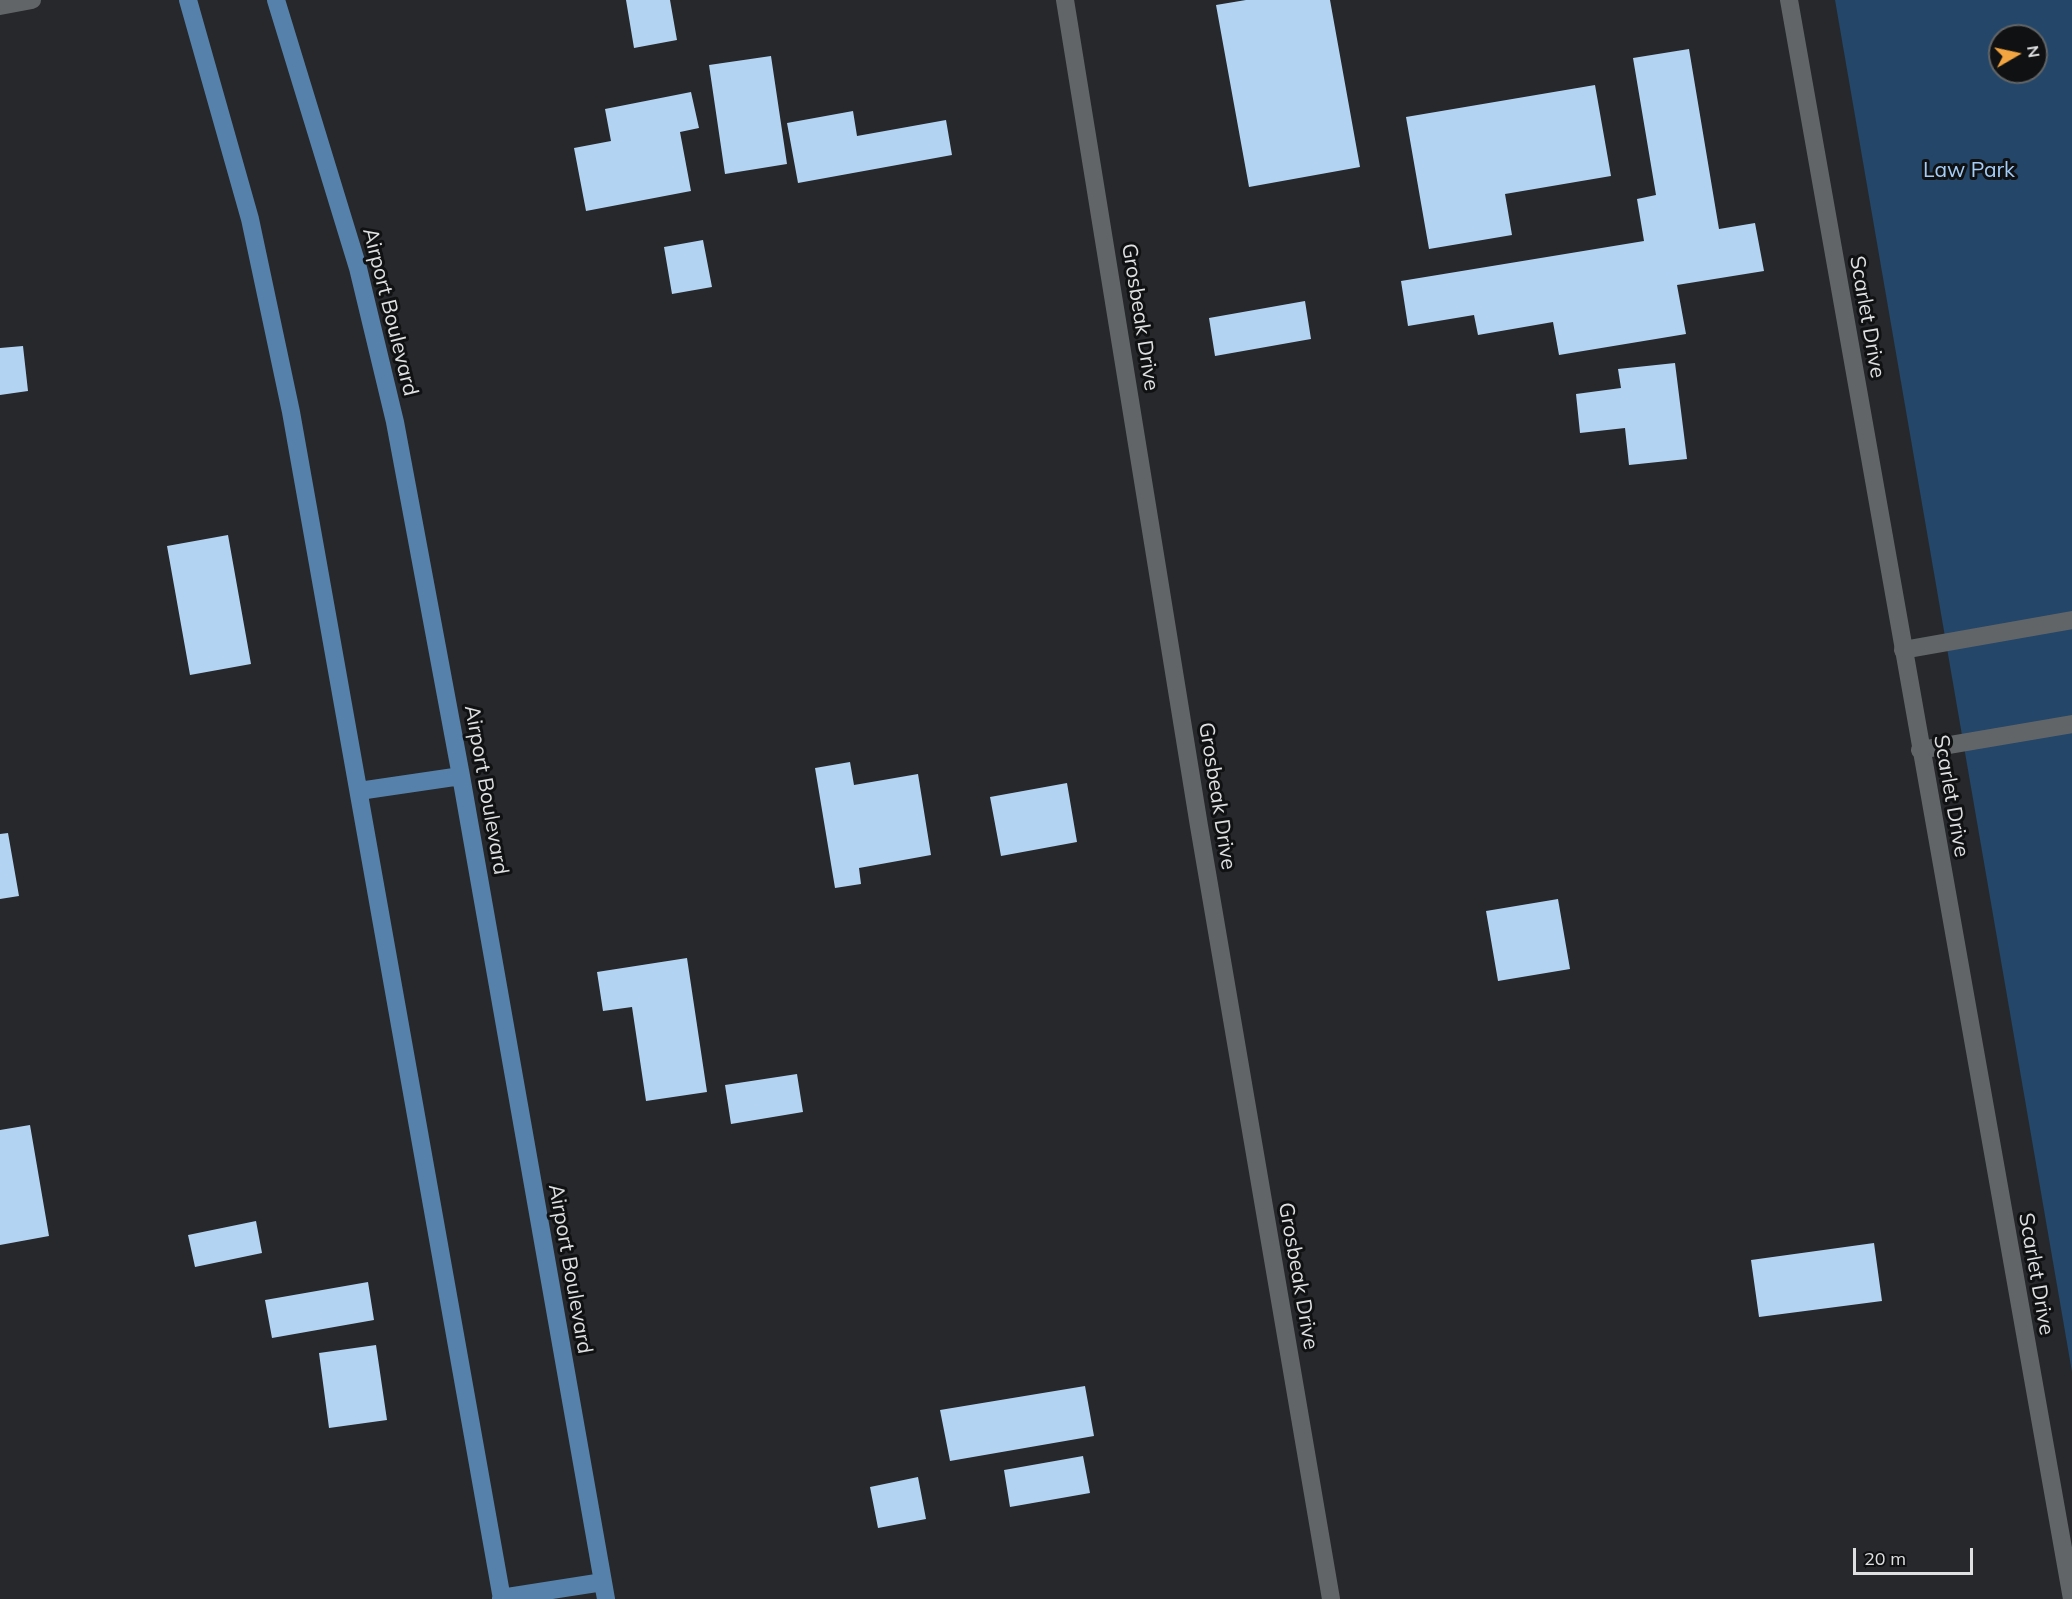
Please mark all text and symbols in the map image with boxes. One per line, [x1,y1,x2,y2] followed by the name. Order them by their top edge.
[1988,24,2048,84] north arrow
[2023,44,2045,59] text: N
[1923,158,2015,184] park label: Law Park
[357,226,423,398] street label: Airport Boulevard
[1116,241,1164,393] street label: Grosbeak Drive
[1844,254,1890,380] street label: Scarlet Drive
[459,703,513,877] street label: Airport Boulevard
[1193,720,1241,872] street label: Grosbeak Drive
[1928,733,1974,859] street label: Scarlet Drive
[543,1182,597,1356] street label: Airport Boulevard
[1273,1200,1323,1352] street label: Grosbeak Drive
[2013,1211,2059,1337] street label: Scarlet Drive
[1856,1536,1976,1574] scale bar
[1864,1547,1906,1570] text: 20 m

